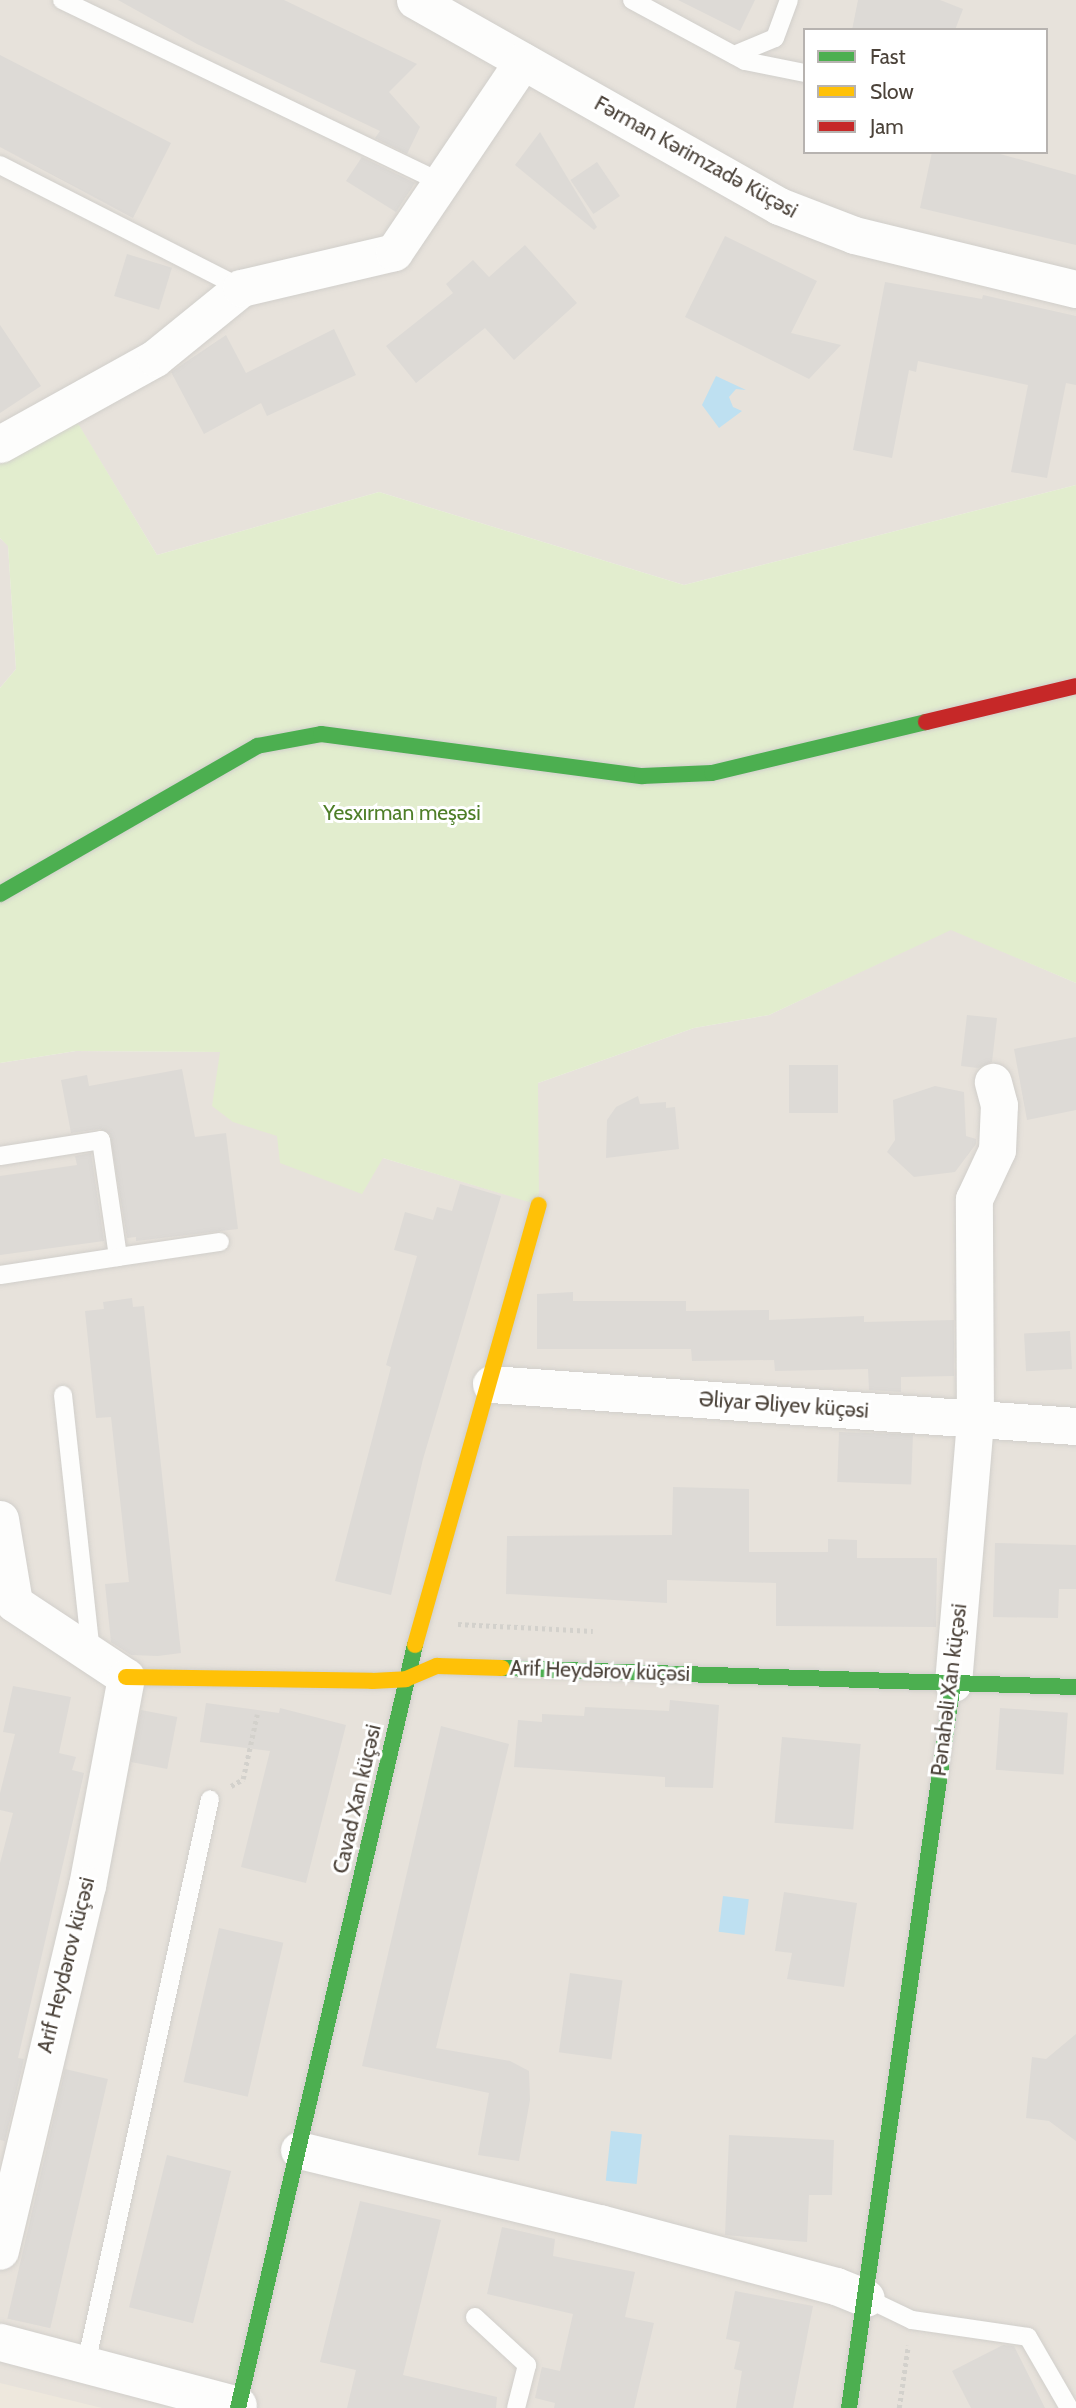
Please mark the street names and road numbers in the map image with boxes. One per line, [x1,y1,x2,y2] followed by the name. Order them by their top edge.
[590,91,802,223] street label: Fərman Kərimzadə Küçəsi
[698,1386,870,1424] street label: Əliyar Əliyev küçəsi
[926,1602,972,1778] street label: Pənahəli Xan küçəsi
[509,1655,691,1687] street label: Arif Heydərov küçəsi
[328,1722,386,1876] street label: Cavad Xan küçəsi
[32,1874,100,2056] street label: Arif Heydərov küçəsi

